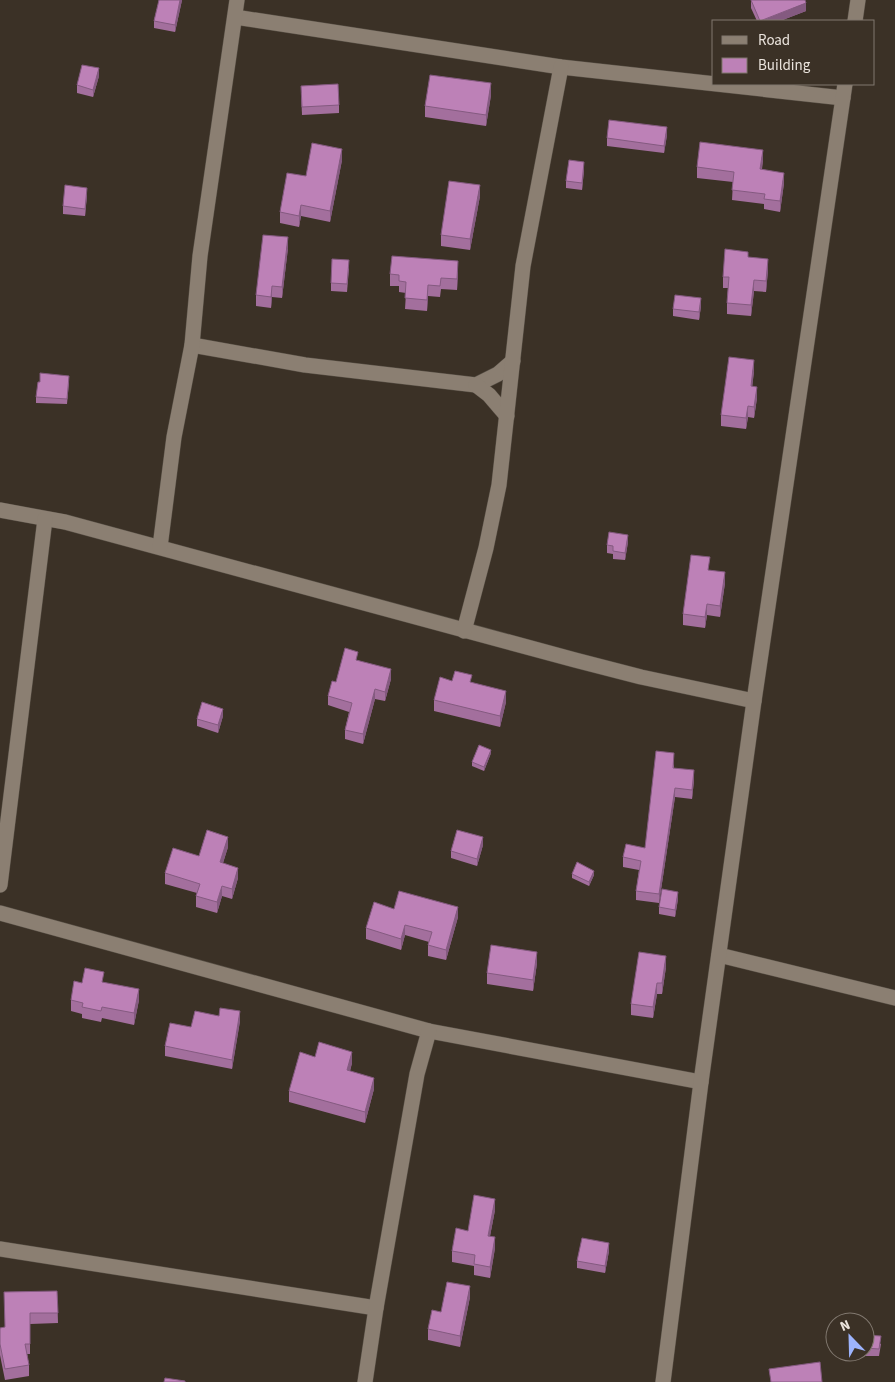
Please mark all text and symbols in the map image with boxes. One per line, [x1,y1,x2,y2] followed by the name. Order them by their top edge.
[712,20,875,85] legend
[758,30,790,51] text: Road
[758,55,811,76] text: Building
[825,1312,875,1362] north arrow
[837,1315,854,1337] text: N

